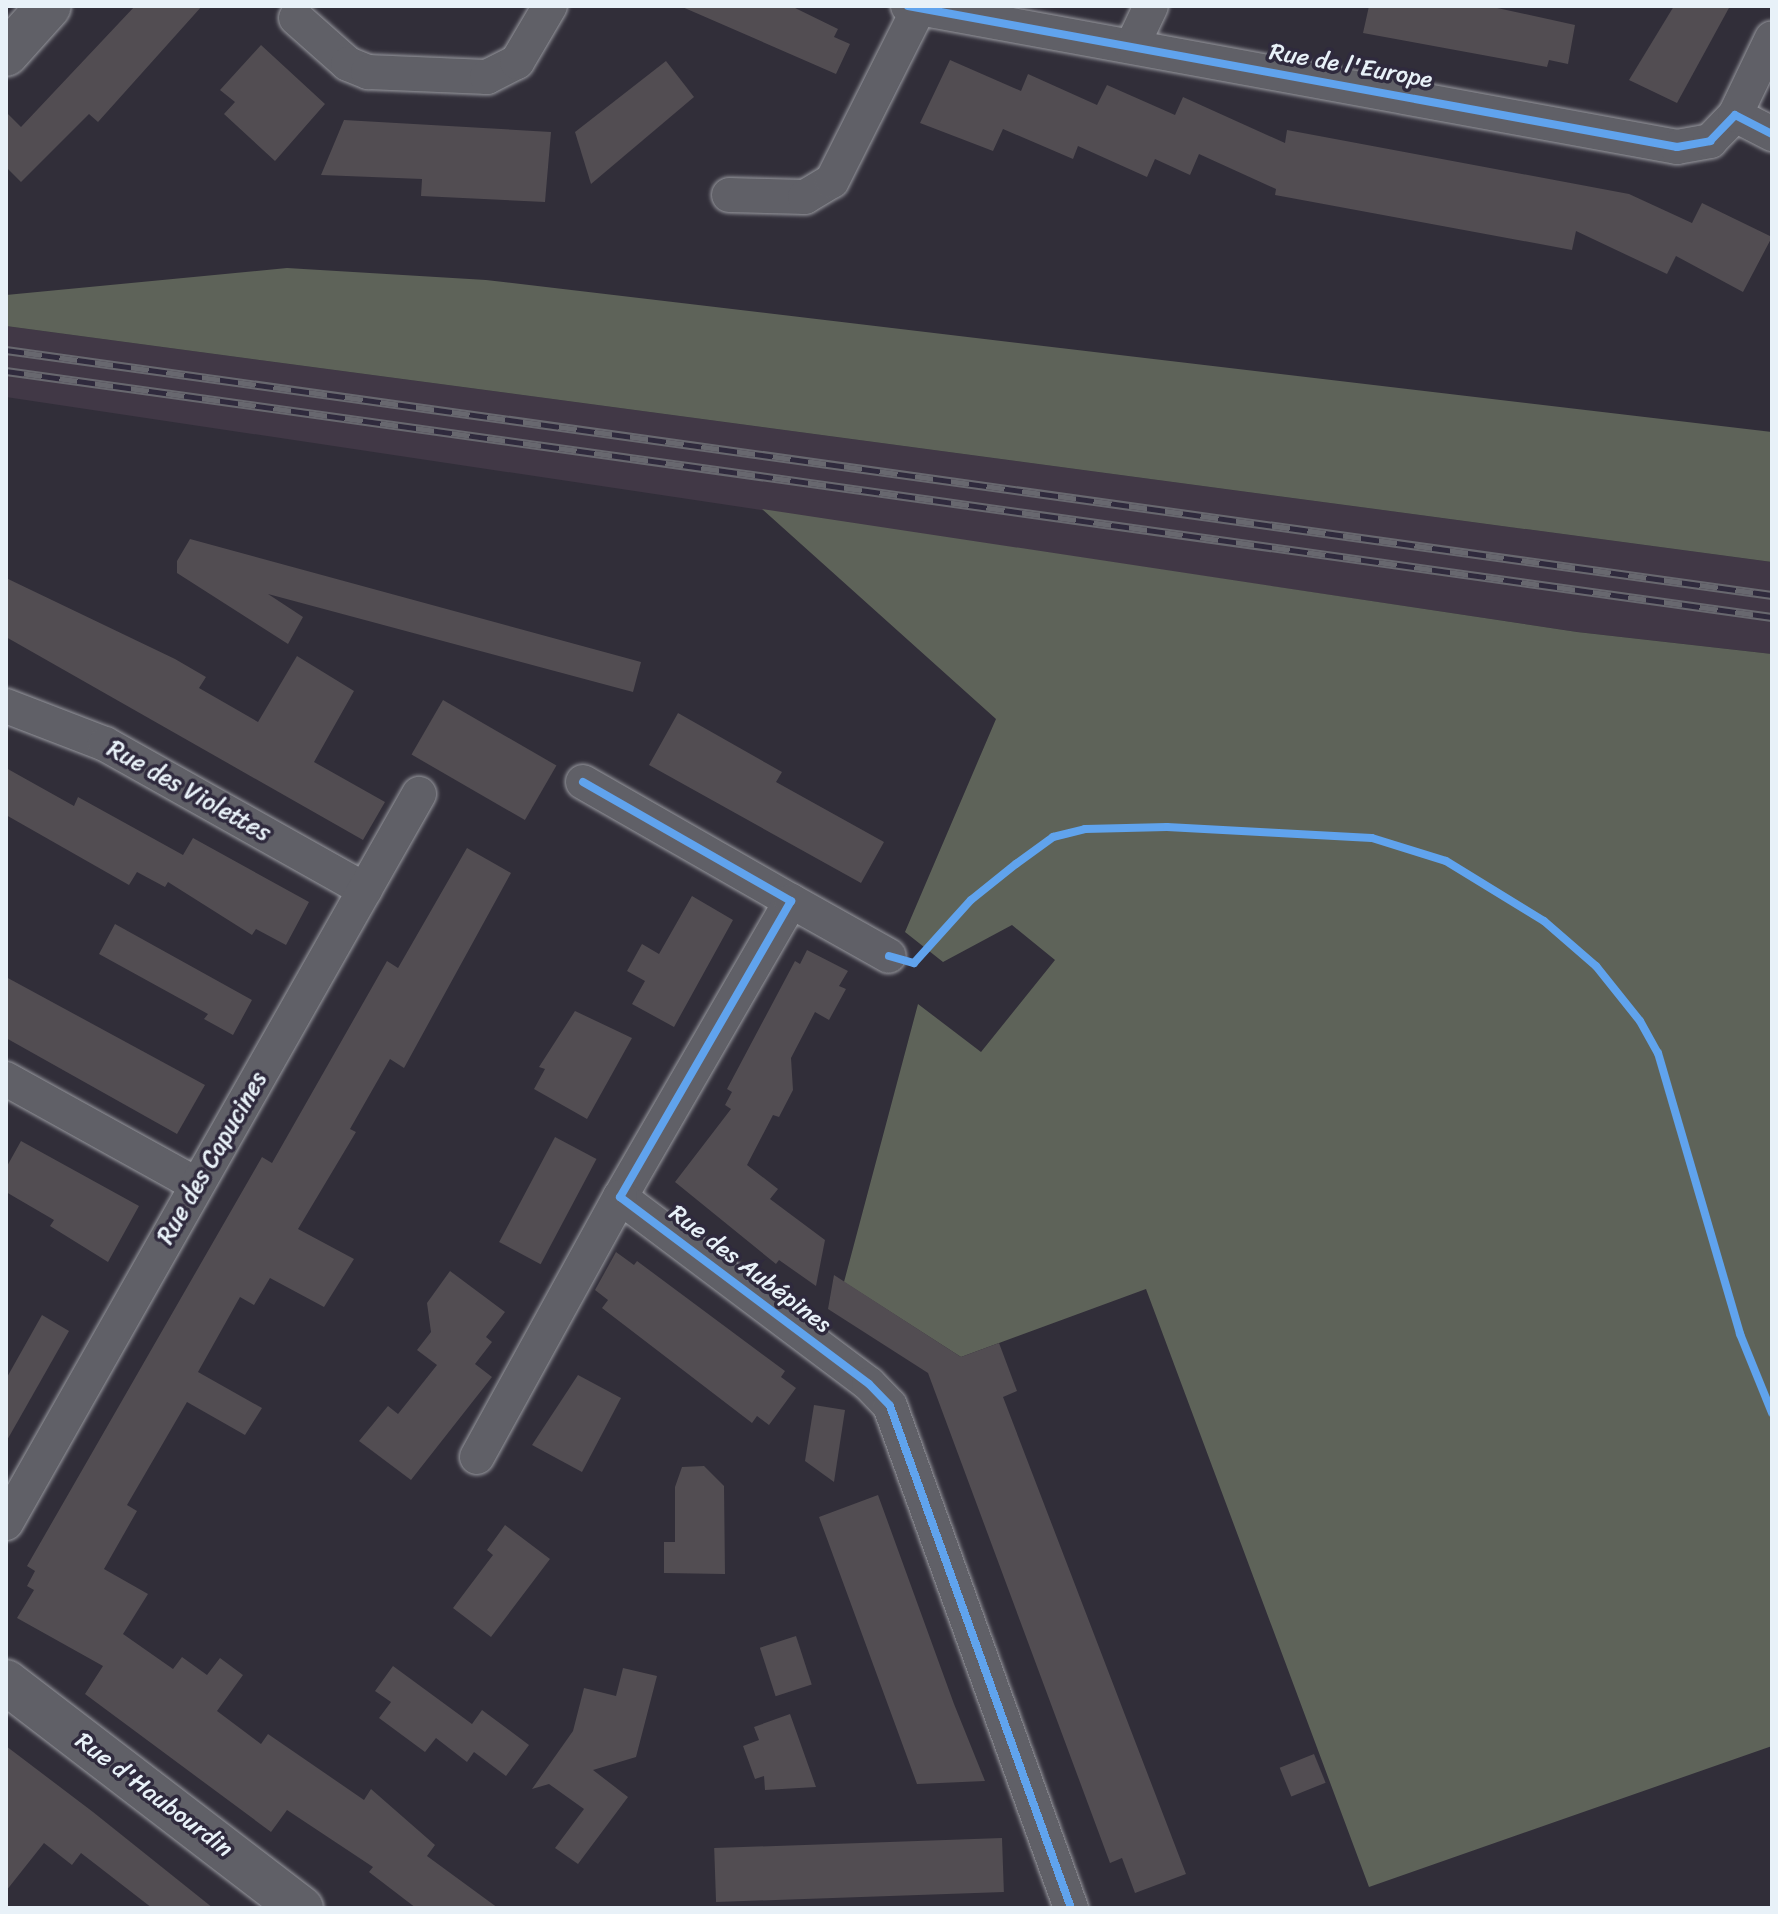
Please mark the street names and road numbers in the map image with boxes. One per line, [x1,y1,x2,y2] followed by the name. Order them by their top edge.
[1267,37,1435,95] street label: Rue de l'Europe
[102,734,276,848] street label: Rue des Violettes
[151,1066,273,1250] street label: Rue des Capucines
[663,1198,837,1340] street label: Rue des Aubépines
[70,1727,238,1863] street label: Rue d'Haubourdin

